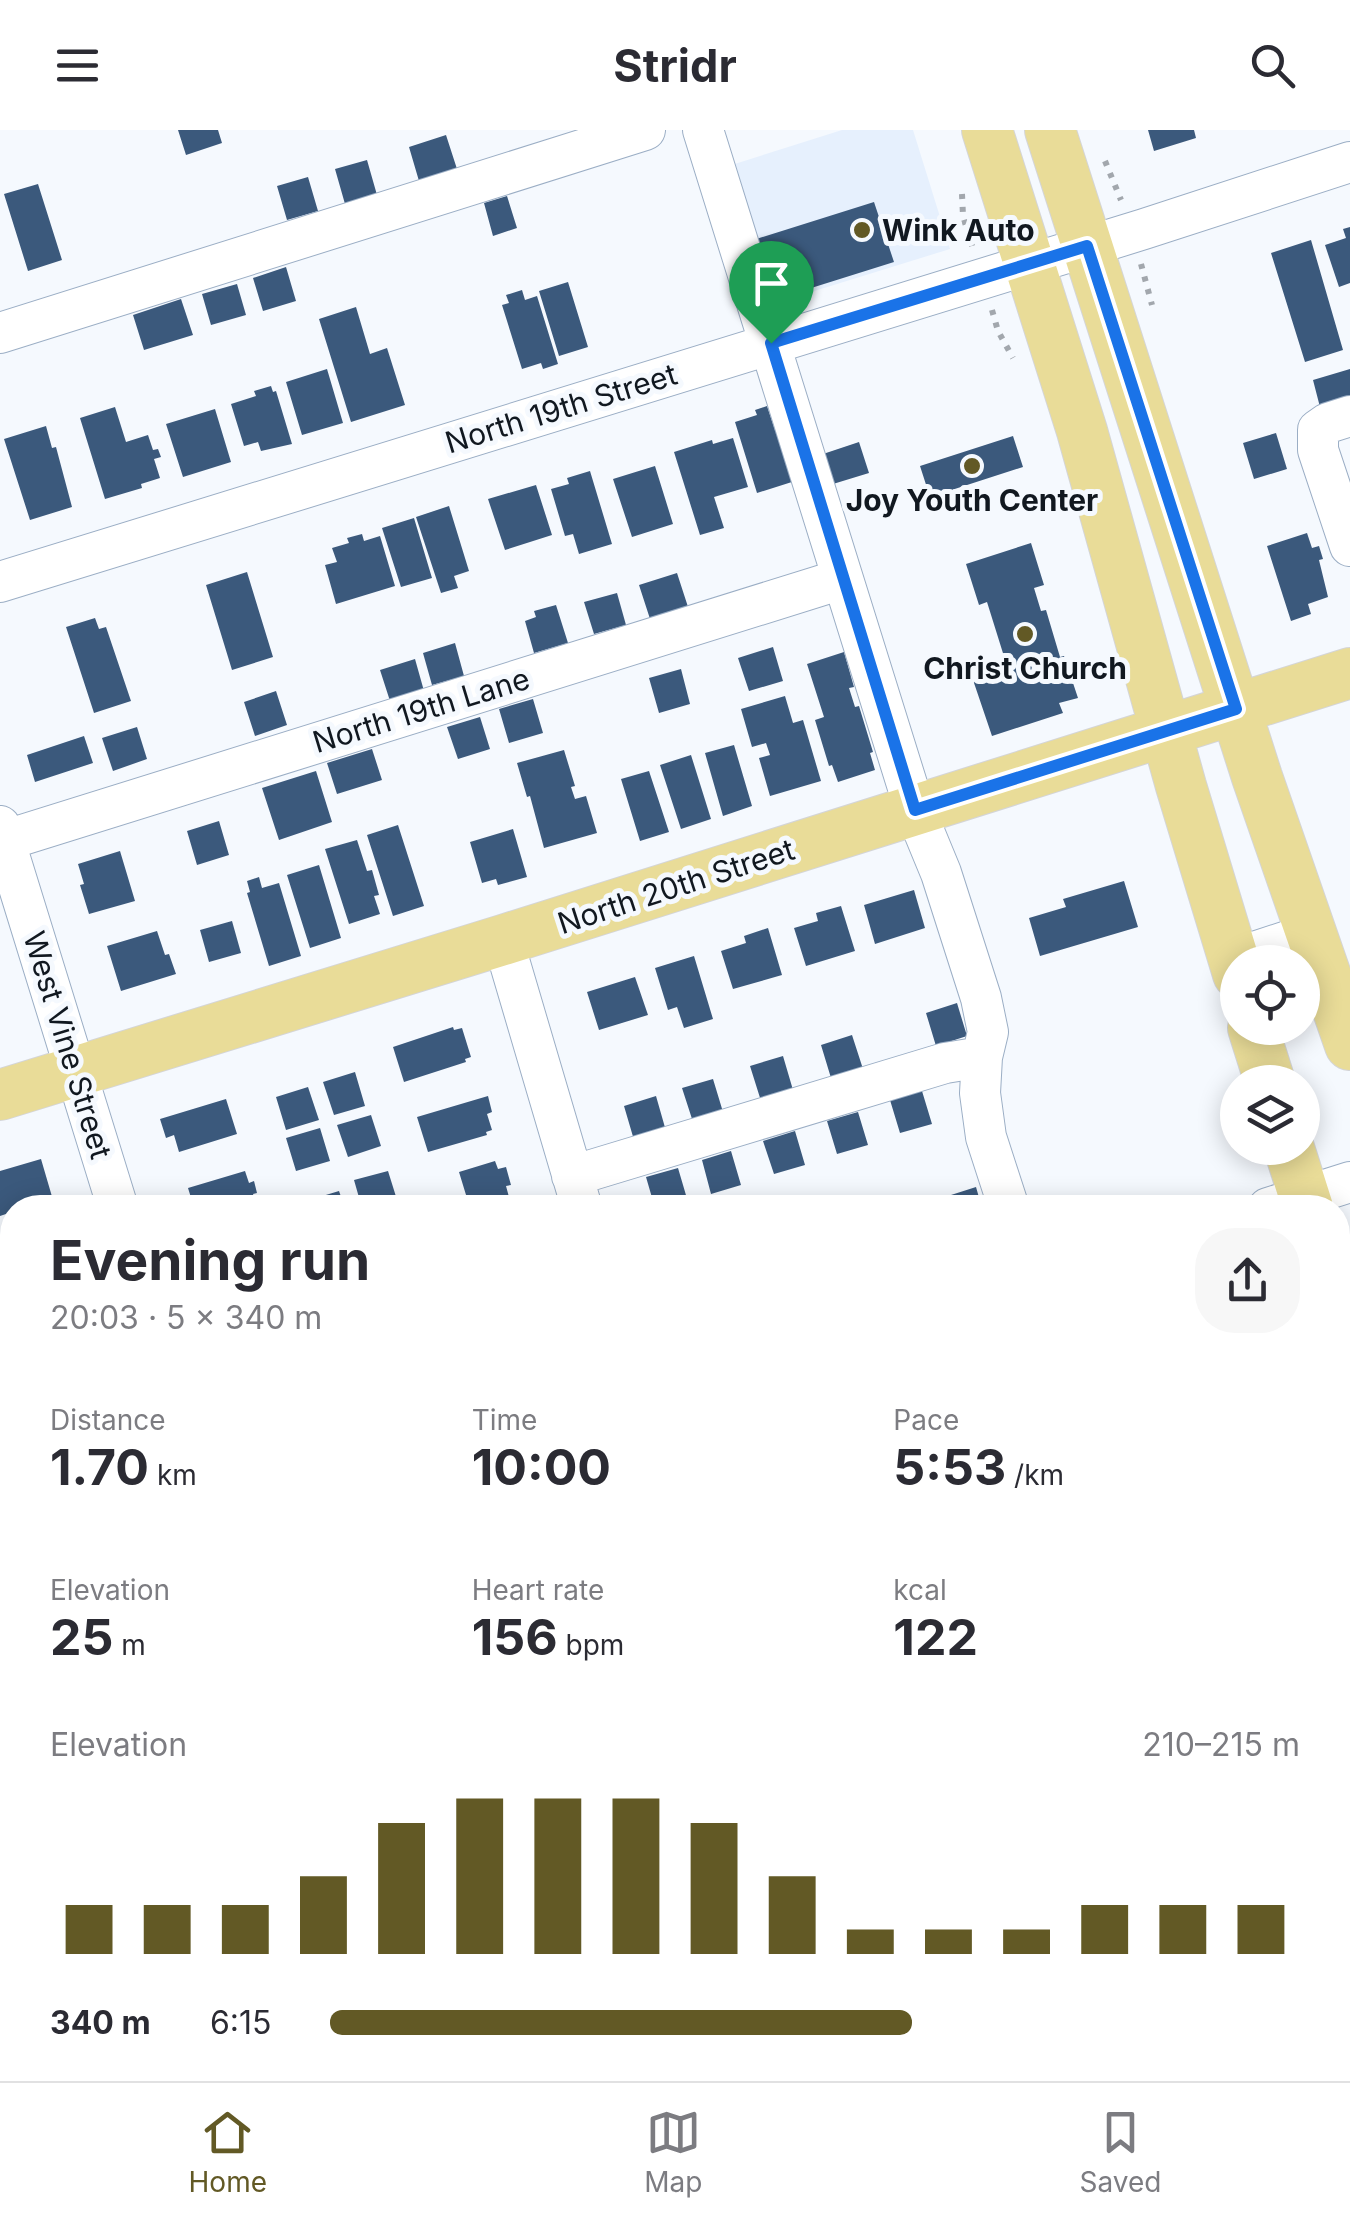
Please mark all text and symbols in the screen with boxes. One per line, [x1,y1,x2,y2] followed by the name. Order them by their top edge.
[50,38,105,93] icon: menu
[613,38,737,93] text: Stridr
[1245,38,1300,93] icon: search
[882,212,1035,248] place label: Wink Auto
[851,219,873,241] marker: Wink Auto
[729,241,814,344] pin
[744,256,799,311] icon: arrive
[441,356,681,460] street label: North 19th Street
[961,455,983,477] marker: Joy Youth Center
[846,482,1098,518] place label: Joy Youth Center
[1014,623,1036,645] marker: Christ Church
[923,650,1127,686] place label: Christ Church
[308,660,534,760] street label: North 19th Lane
[553,831,799,941] street label: North 20th Street
[16,927,120,1163] street label: West Vine Street
[1220,945,1320,1165] map controls
[1220,945,1320,1045] button: locate
[1220,1065,1320,1165] button: layers
[50,1227,370,1293] text: Evening run
[1195,1228,1300,1333] button: share
[50,1298,322,1337] text: 20:03 · 5 × 340 m
[50,1403,166,1437] text: Distance
[472,1403,537,1437] text: Time
[893,1403,959,1437] text: Pace
[50,1437,149,1497] text: 1.70
[472,1437,611,1497] text: 10:00
[893,1437,1006,1497] text: 5:53
[149,1458,197,1492] text: km
[1006,1458,1064,1492] text: /km
[50,1573,170,1607] text: Elevation
[472,1573,604,1607] text: Heart rate
[893,1573,947,1607] text: kcal
[50,1607,113,1667] text: 25
[472,1607,558,1667] text: 156
[893,1607,978,1667] text: 122
[113,1628,146,1662] text: m
[558,1628,624,1662] text: bpm
[50,1725,187,1764] text: Elevation
[1142,1725,1300,1764] text: 210–215 m
[50,2003,151,2042] text: 340 m
[210,2003,272,2042] text: 6:15
[189,2105,267,2199] tab: Home
[644,2105,702,2199] tab: Map
[1079,2105,1161,2199] tab: Saved

